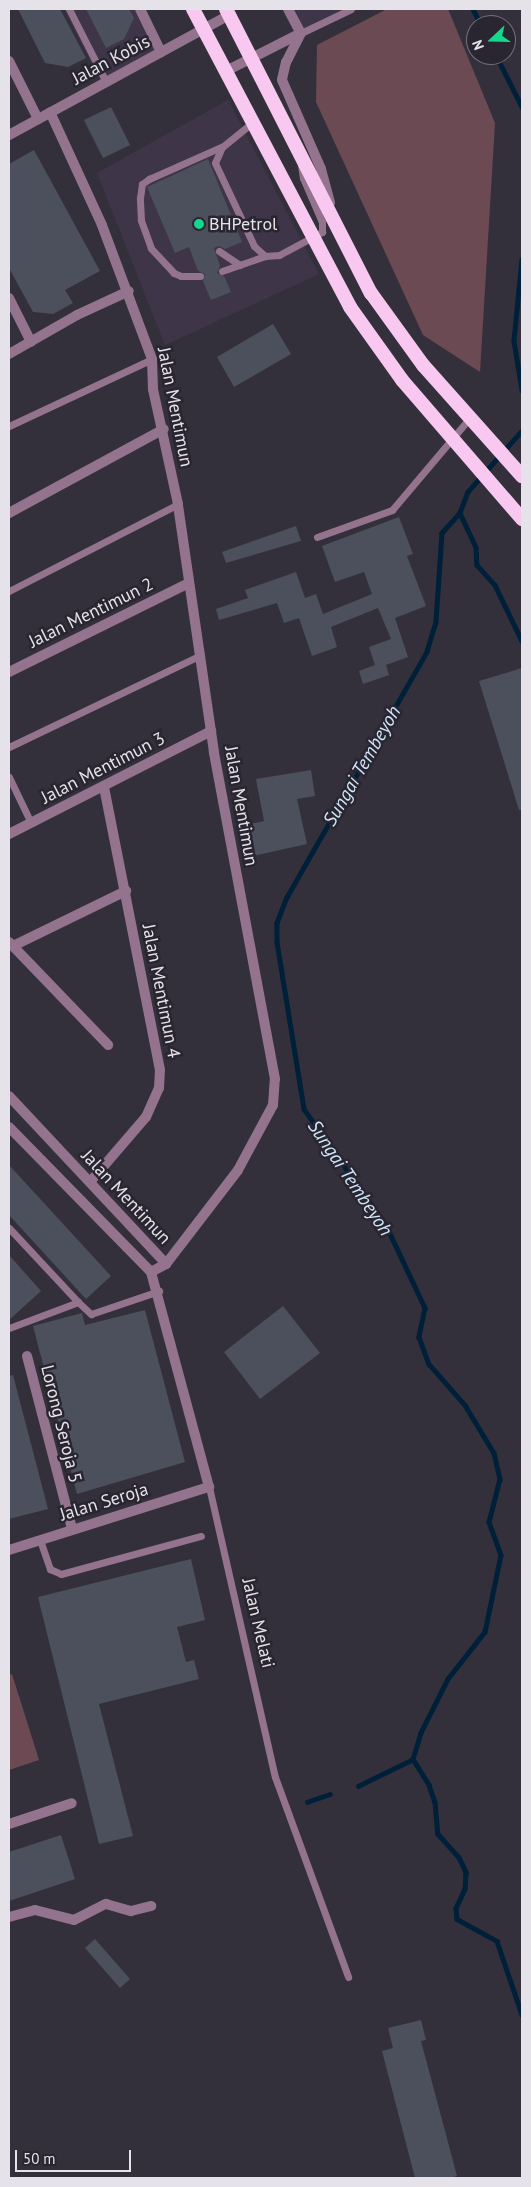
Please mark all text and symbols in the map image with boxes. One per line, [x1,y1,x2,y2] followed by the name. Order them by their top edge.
[466,15,516,65] north arrow
[68,31,154,89] street label: Jalan Kobis
[468,38,488,53] text: N
[209,213,277,235] place label: BHPetrol
[193,218,205,230] marker: BHPetrol
[153,345,197,469] street label: Jalan Mentimun
[25,573,157,653] street label: Jalan Mentimun 2
[318,702,406,830] water label: Sungai Tembeyoh
[38,728,168,808] street label: Jalan Mentimun 3
[220,744,262,868] street label: Jalan Mentimun
[137,922,185,1060] street label: Jalan Mentimun 4
[303,1115,397,1241] water label: Sungai Tembeyoh
[77,1145,175,1249] street label: Jalan Mentimun
[36,1363,86,1485] street label: Lorong Seroja 5
[57,1478,151,1526] street label: Jalan Seroja
[237,1576,279,1670] street label: Jalan Melati
[18,2140,134,2172] scale bar
[23,2149,56,2168] text: 50 m

